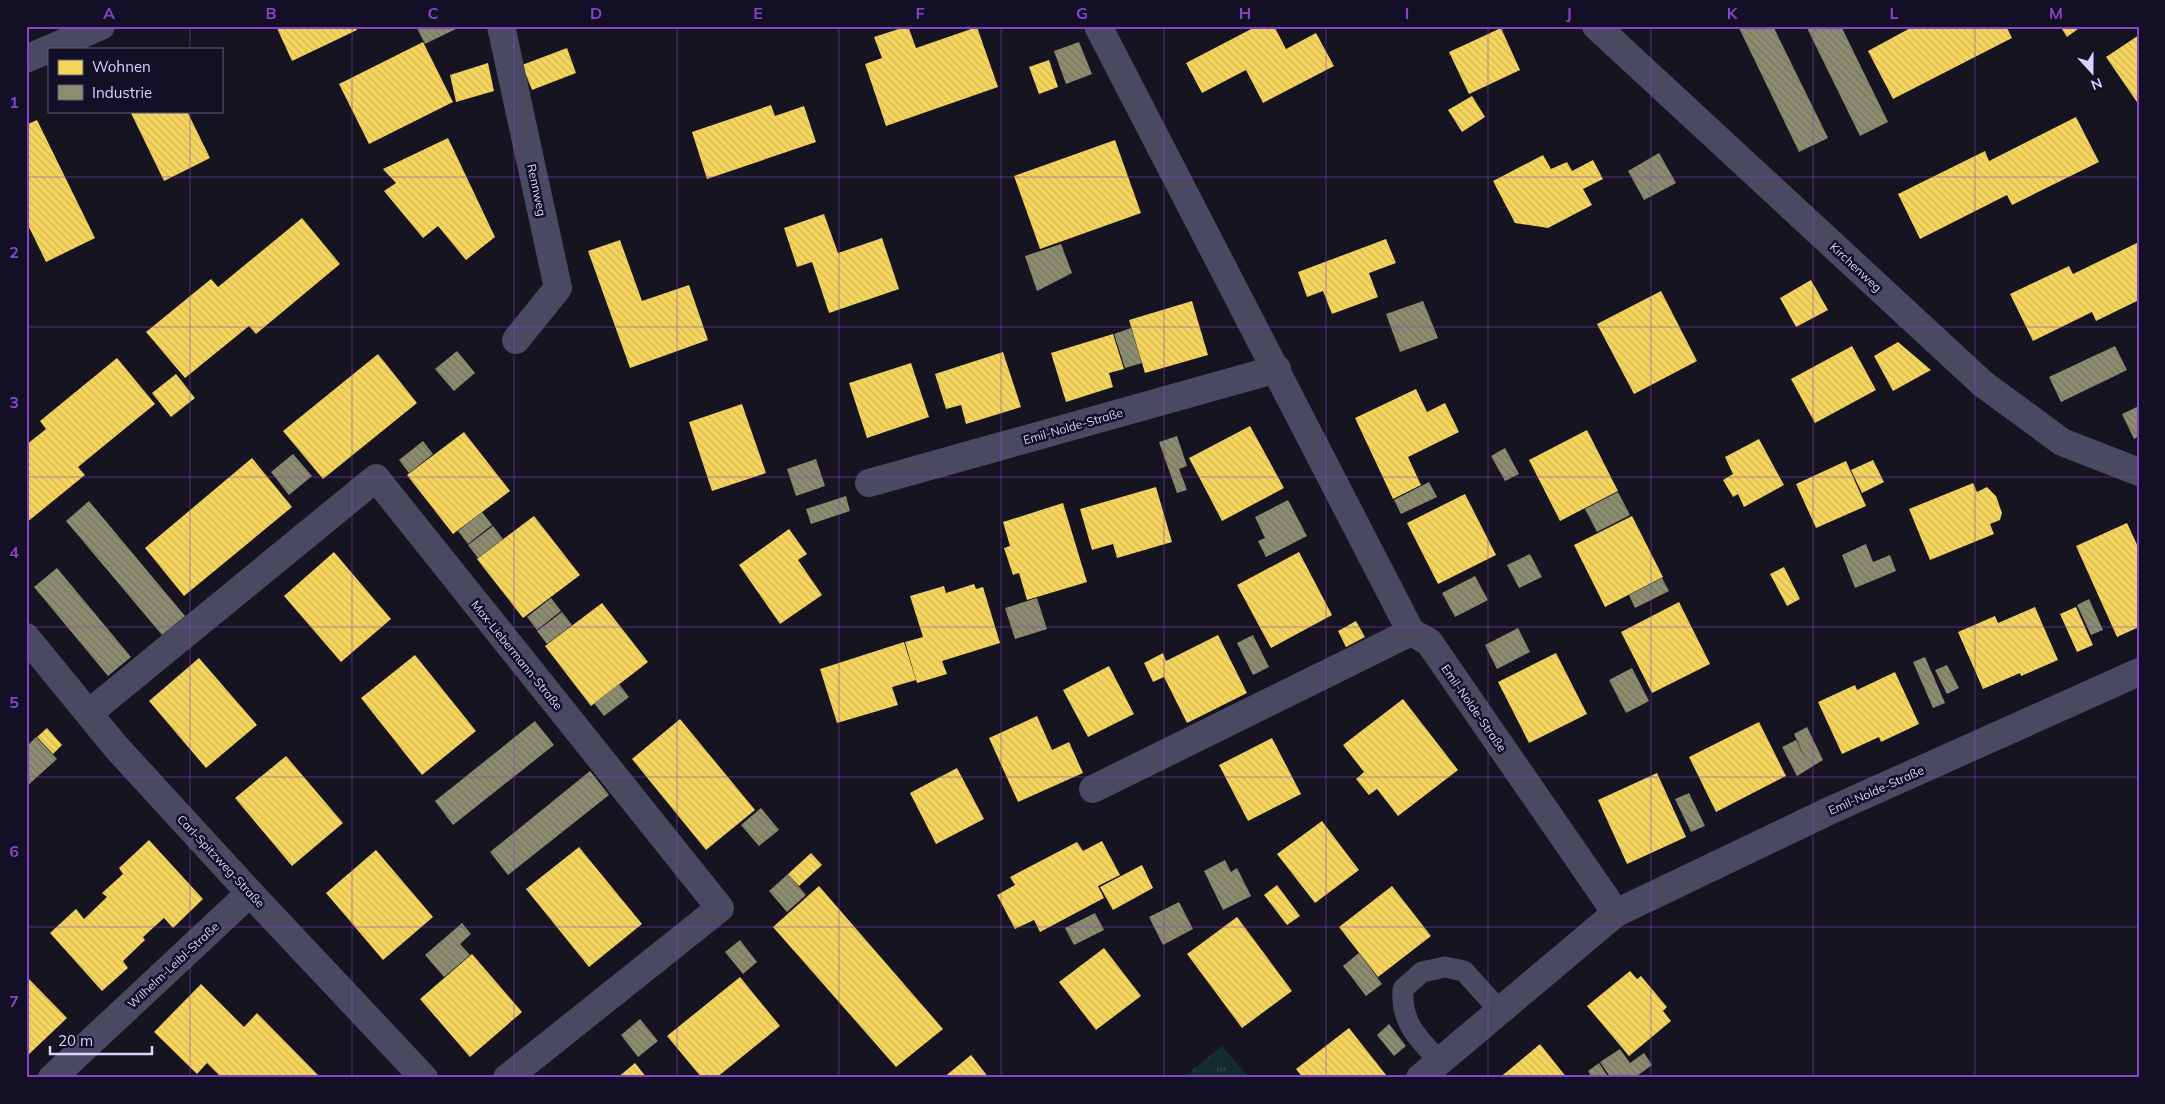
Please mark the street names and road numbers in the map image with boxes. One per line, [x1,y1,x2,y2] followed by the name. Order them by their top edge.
[524,163,550,217] street label: Rennweg
[1827,239,1885,295] street label: Kirchenweg
[1021,405,1125,447] street label: Emil-Nolde-Straße
[468,597,566,713] street label: Max-Liebermann-Straße
[1438,661,1510,755] street label: Emil-Nolde-Straße
[1826,762,1926,818] street label: Emil-Nolde-Straße
[174,811,268,911] street label: Carl-Spitzweg-Straße
[124,919,222,1011] street label: Wilhelm-Leibl-Straße

